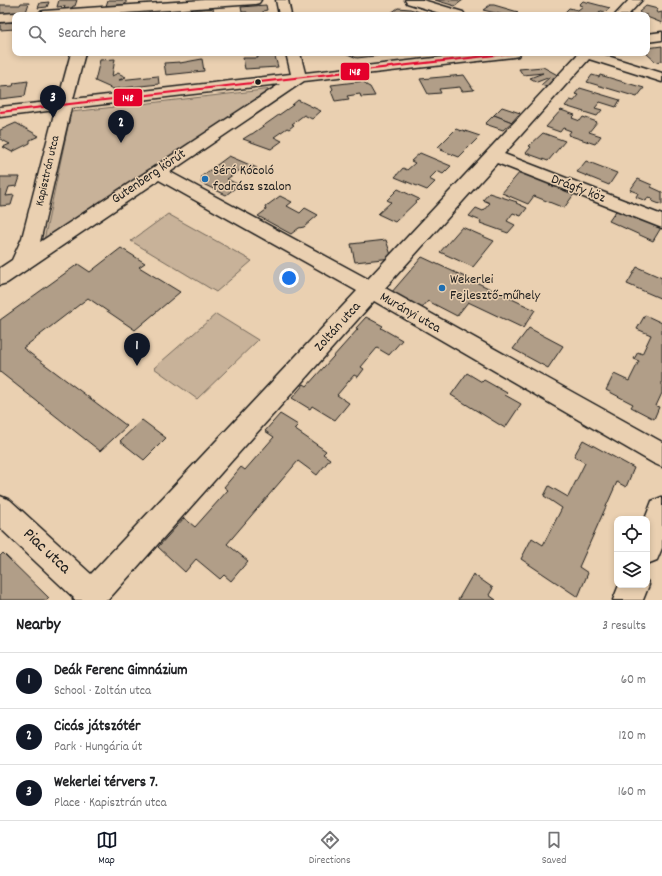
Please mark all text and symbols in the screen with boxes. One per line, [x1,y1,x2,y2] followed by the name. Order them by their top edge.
[12,12,650,56] search box
[26,23,48,45] icon: search
[58,23,126,45] text: Search here
[340,62,370,81] line badge: 148
[349,65,361,81] text: 148
[253,77,263,87] unlabelled marker
[40,85,66,118] pin: 3
[113,88,143,107] line badge: 148
[122,91,134,107] text: 148
[108,110,134,143] pin: 2
[32,134,64,208] street label: Kapisztrán utca
[108,145,190,209] street label: Gutenberg körút
[213,161,291,197] place label: Séró Kócoló fodrász szalon
[548,170,609,209] street label: Drágfy köz
[200,174,210,184] marker: Séró Kócoló fodrász szalon
[279,268,299,288] your location
[450,270,541,306] place label: Wekerlei Fejlesztő-műhely
[437,283,447,293] marker: Wekerlei Fejlesztő-műhely
[376,287,445,339] street label: Murányi utca
[310,297,366,356] street label: Zoltán utca
[124,333,150,366] pin: 1
[614,516,650,588] map controls
[614,516,650,552] button: locate
[17,523,76,581] street label: Piac utca
[614,552,650,588] button: layers
[16,614,60,638] text: Nearby
[602,617,646,636] text: 3 results
[54,660,188,682] text: Deák Ferenc Gimnázium
[28,671,30,690] text: 1
[621,671,646,690] text: 60 m
[54,682,151,701] text: School · Zoltán utca
[54,716,141,738] text: Cicás játszótér
[26,727,32,746] text: 2
[618,727,646,746] text: 120 m
[54,738,142,757] text: Park · Hungária út
[54,772,158,794] text: Wekerlei térvers 7.
[26,783,32,802] text: 3
[618,783,646,802] text: 160 m
[54,794,167,813] text: Place · Kapisztrán utca
[96,829,118,869] tab: Map
[309,829,351,869] tab: Directions
[542,829,566,869] tab: Saved

